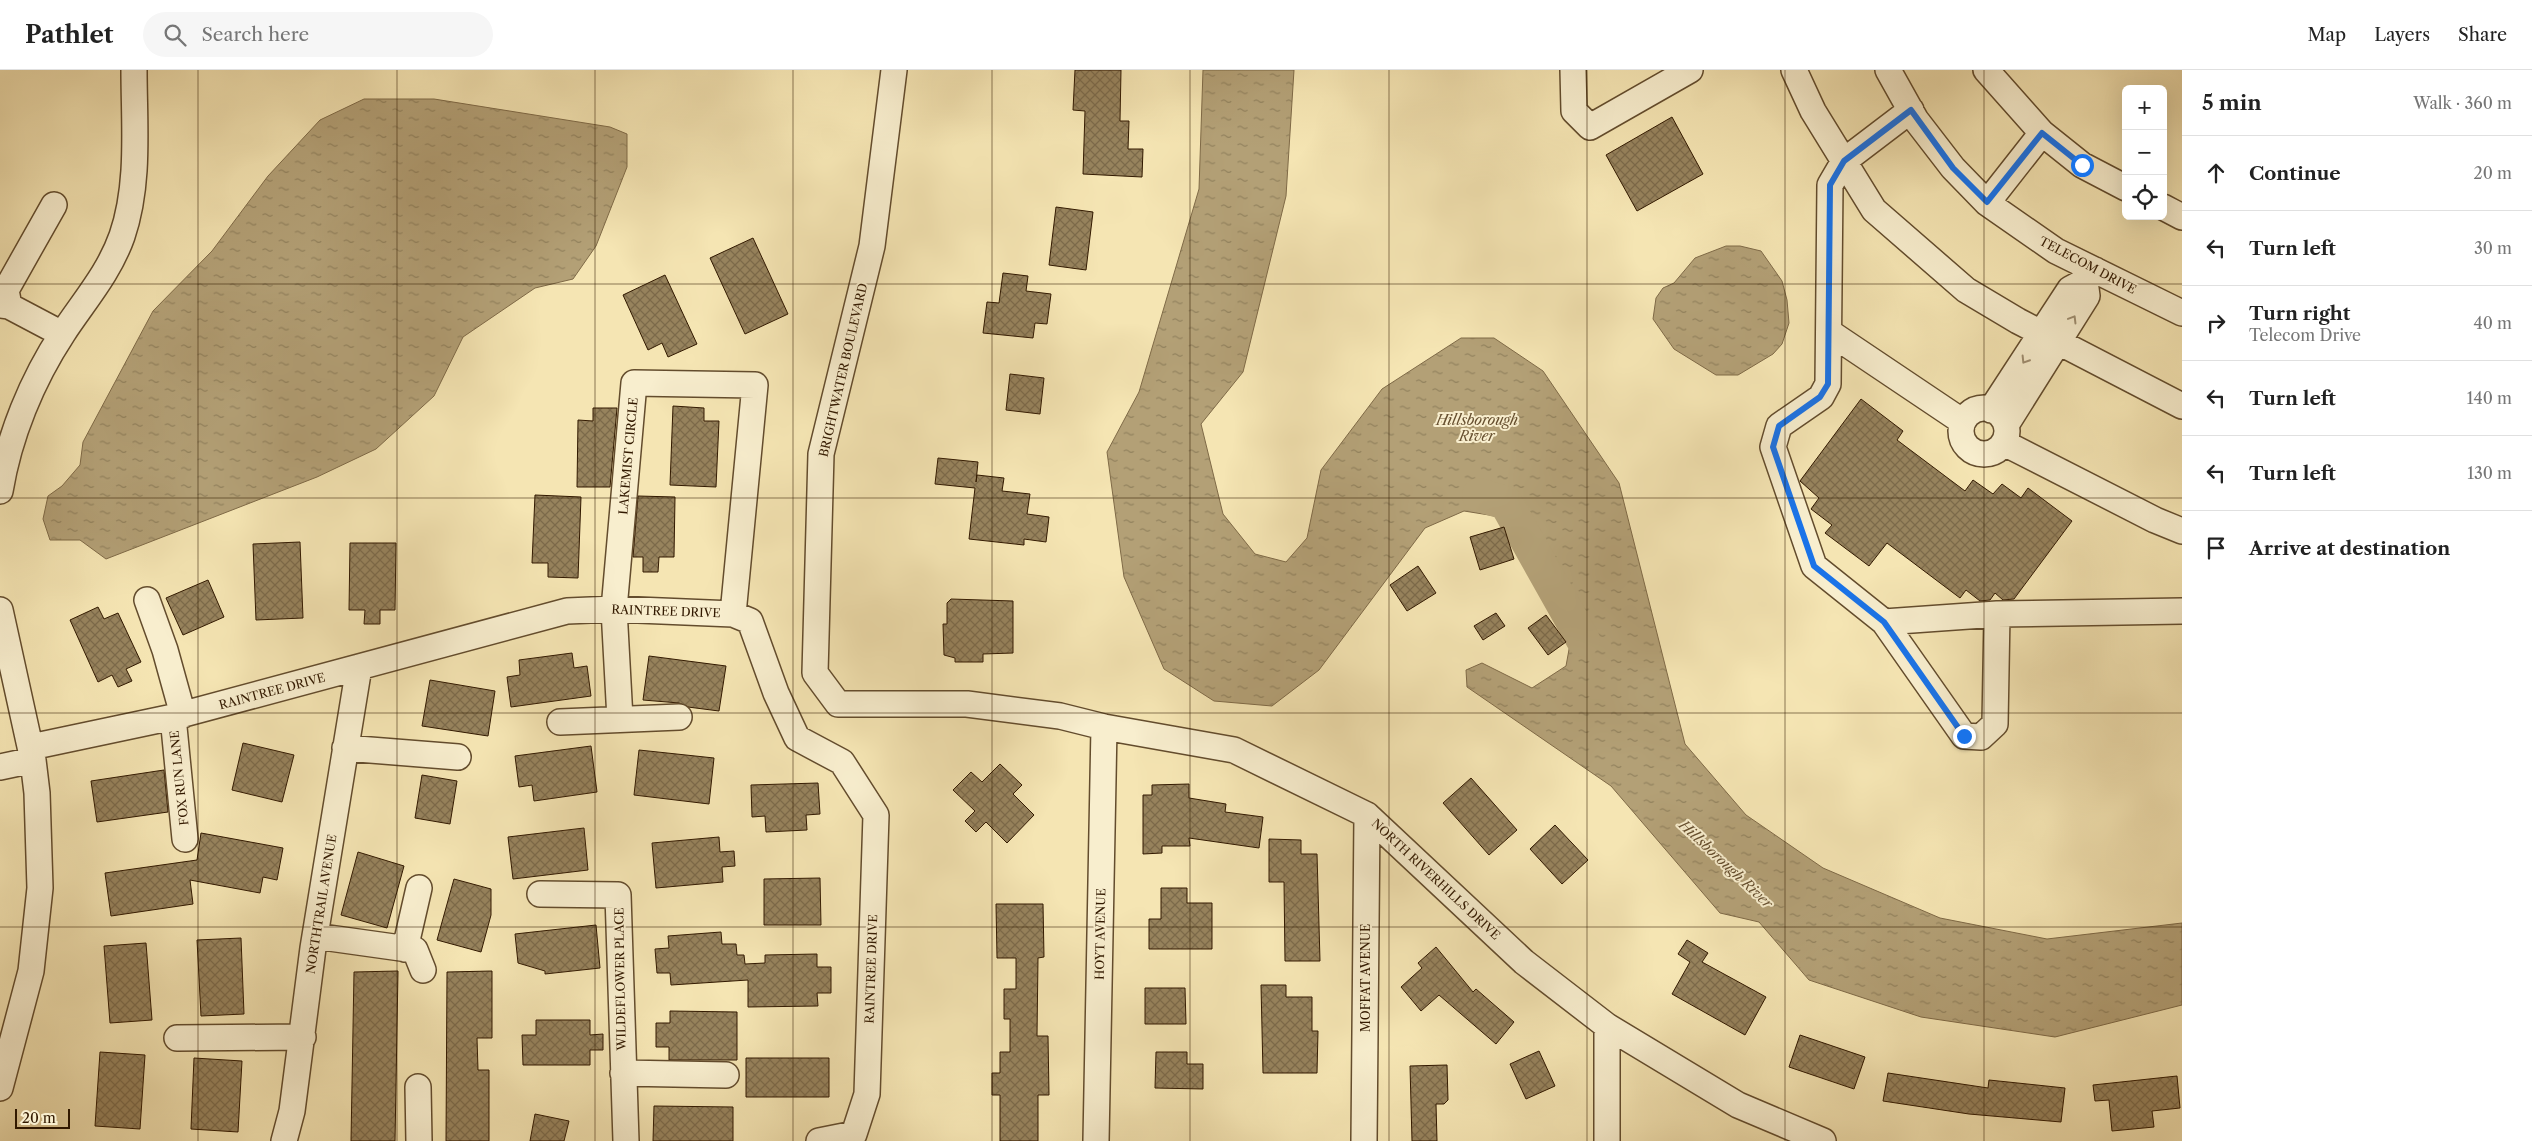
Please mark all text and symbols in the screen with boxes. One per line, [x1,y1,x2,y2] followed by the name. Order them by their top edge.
[143,12,493,57] search box
[25,20,113,49] text: Pathlet
[161,21,189,49] icon: search
[201,23,309,46] text: Search here
[2308,24,2346,46] text: Map
[2374,24,2430,46] text: Layers
[2458,24,2507,46] text: Share
[2122,85,2167,220] map controls
[2122,85,2167,130] button: +
[2202,90,2262,115] text: 5 min
[2413,93,2512,113] text: Walk · 360 m
[2122,130,2167,175] button: −
[2071,154,2094,177] route start
[2202,159,2230,187] icon: ahead
[2249,162,2341,185] text: Continue
[2473,163,2512,183] text: 20 m
[2122,175,2167,220] button: locate
[2037,233,2139,297] street label: TELECOM DRIVE
[2202,234,2230,262] icon: left
[2249,237,2336,260] text: Turn left
[2474,238,2512,258] text: 30 m
[816,281,870,458] street label: BRIGHTWATER BOULEVARD
[2249,302,2350,325] text: Turn right
[2202,309,2230,337] icon: right
[2473,313,2512,333] text: 40 m
[2066,315,2076,324] one-way arrow
[2249,325,2361,345] text: Telecom Drive
[2021,355,2031,364] one-way arrow
[2202,384,2230,412] icon: left
[2249,387,2336,410] text: Turn left
[2467,388,2512,408] text: 140 m
[615,397,641,515] street label: LAKEMIST CIRCLE
[1435,411,1518,445] water label: Hillsborough River
[2202,459,2230,487] icon: left
[2249,462,2336,485] text: Turn left
[2467,463,2512,483] text: 130 m
[2202,534,2230,562] icon: arrive
[2249,537,2450,560] text: Arrive at destination
[611,602,721,620] street label: RAINTREE DRIVE
[217,670,327,712] street label: RAINTREE DRIVE
[1953,725,1976,748] route end
[167,730,191,826] street label: FOX RUN LANE
[1369,815,1503,943] street label: NORTH RIVERHILLS DRIVE
[1675,815,1778,913] water label: Hillsborough River
[303,833,339,975] street label: NORTHTRAIL AVENUE
[1092,888,1108,980] street label: HOYT AVENUE
[611,907,629,1052] street label: WILDEFLOWER PLACE
[862,914,880,1024] street label: RAINTREE DRIVE
[1358,924,1373,1032] street label: MOFFAT AVENUE
[15,1106,70,1129] scale bar
[22,1109,56,1127] text: 20 m

